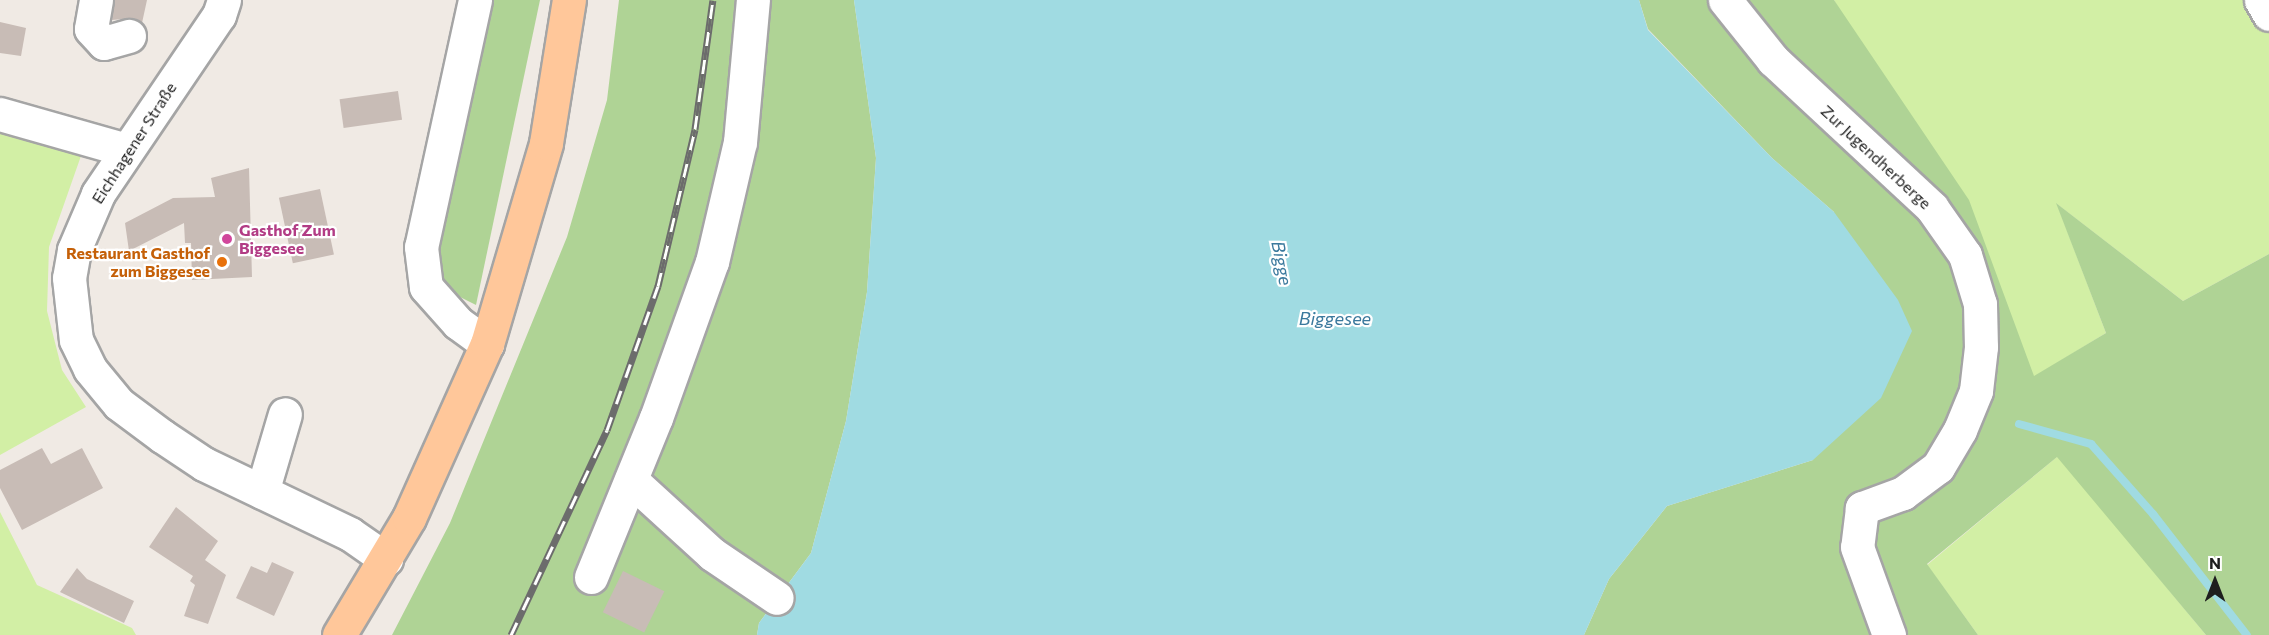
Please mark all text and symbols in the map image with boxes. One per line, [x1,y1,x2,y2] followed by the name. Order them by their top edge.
[88,79,180,207] street label: Eichhagener Straße
[1817,101,1935,213] street label: Zur Jugendherberge
[239,220,336,258] place label: Gasthof Zum Biggesee
[220,232,234,246] marker: Gasthof Zum Biggesee
[1267,239,1297,287] water label: Bigge
[66,243,210,281] place label: Restaurant Gasthof zum Biggesee
[215,255,229,269] marker: Restaurant Gasthof zum Biggesee
[1299,307,1371,329] water label: Biggesee
[2185,551,2245,611] north arrow
[2209,553,2221,572] text: N

